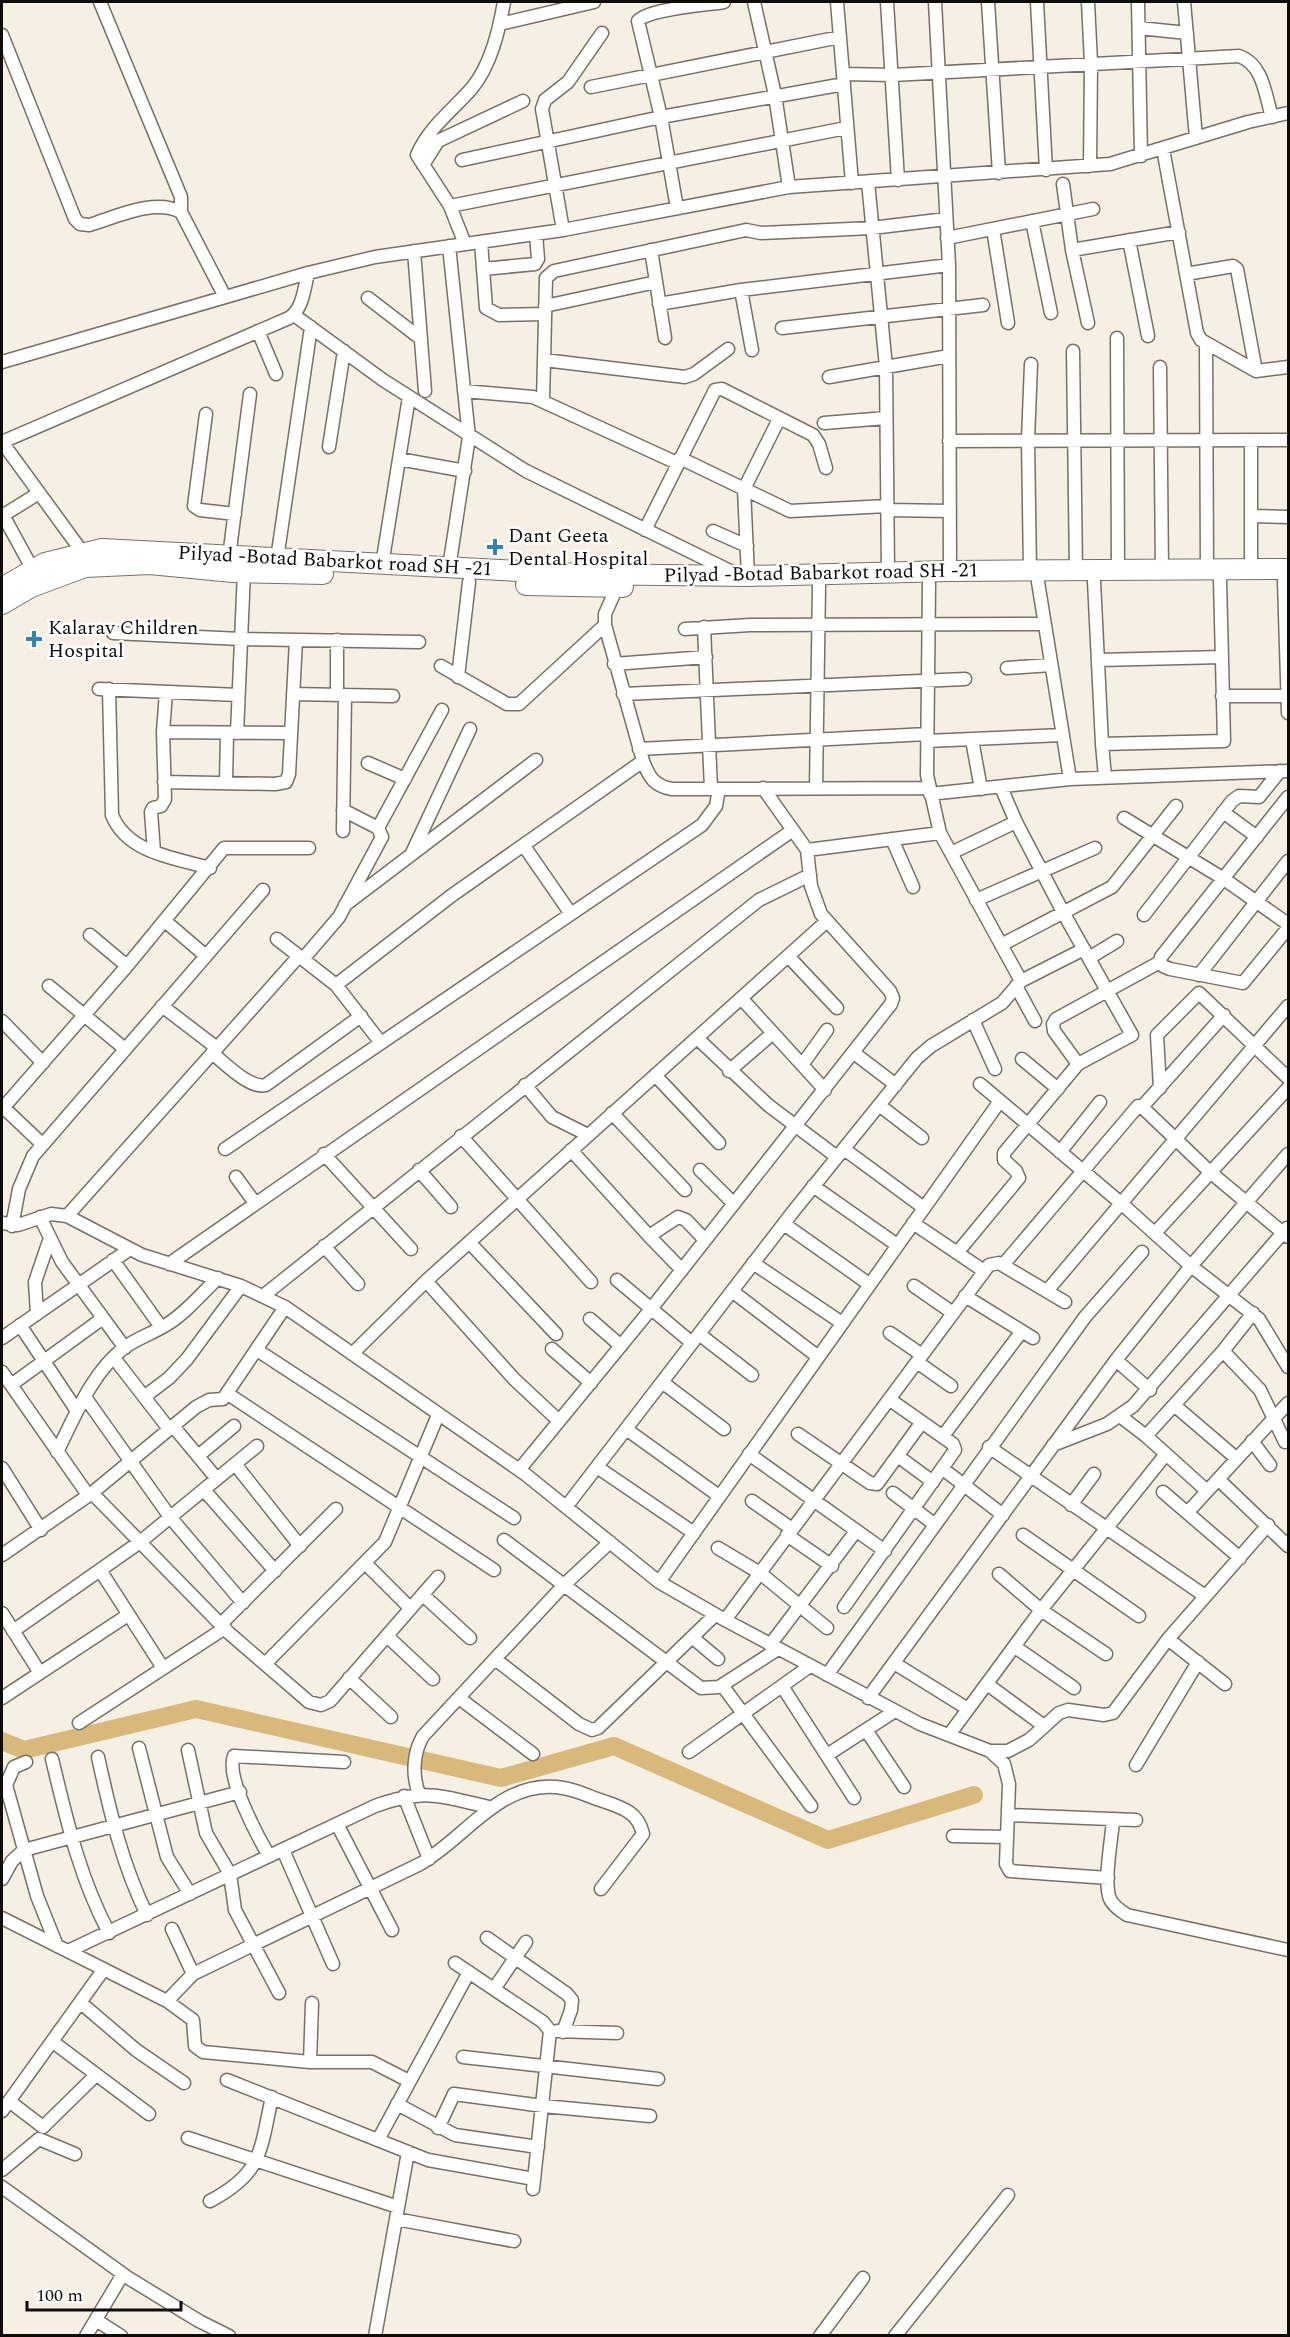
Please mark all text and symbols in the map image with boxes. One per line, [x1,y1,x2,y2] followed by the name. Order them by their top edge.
[508,521,648,574] place label: Dant Geeta Dental Hospital
[177,538,493,584] street label: Pilyad -Botad Babarkot road SH -21
[486,538,504,556] marker: Dant Geeta Dental Hospital
[663,555,979,591] street label: Pilyad -Botad Babarkot road SH -21
[48,613,198,666] place label: Kalarav Children Hospital
[25,630,43,648] marker: Kalarav Children Hospital
[27,2274,182,2312] scale bar
[36,2282,83,2309] text: 100 m

